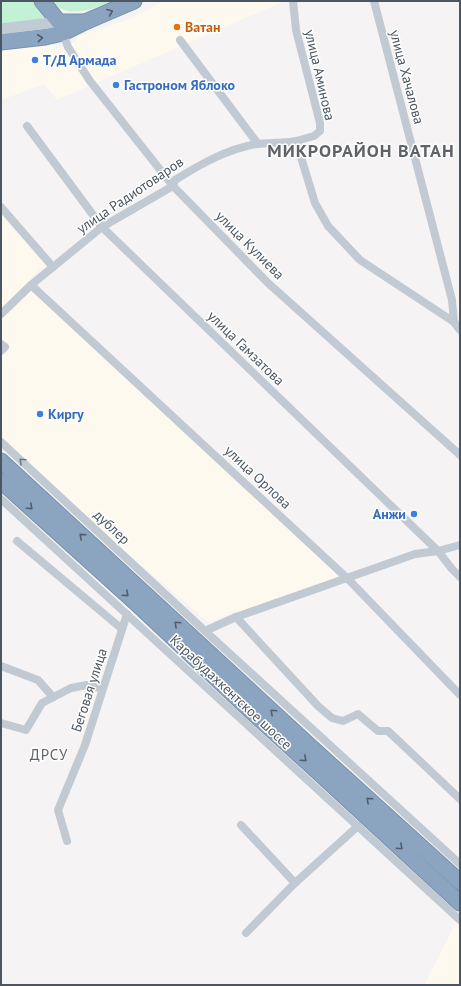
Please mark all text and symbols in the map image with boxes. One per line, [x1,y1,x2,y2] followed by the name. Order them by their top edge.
[105,9,113,17] one-way arrow
[185,18,221,36] place label: Ватан
[172,22,182,32] marker: Ватан
[301,28,339,122] street label: улица Аминова
[386,28,428,126] street label: улица Хачалова
[37,34,43,43] one-way arrow
[43,51,117,69] place label: Т/Д Армада
[30,55,40,65] marker: Т/Д Армада
[124,76,236,94] place label: Гастроном Яблоко
[111,80,121,90] marker: Гастроном Яблоко
[267,139,455,162] district label: МИКРОРАЙОН ВАТАН
[73,153,187,237] street label: улица Радиотоваров
[212,207,288,283] street label: улица Кулиева
[204,307,288,389] street label: улица Гамзатова
[48,405,84,423] place label: Киргу
[35,409,45,419] marker: Киргу
[221,441,295,513] street label: улица Орлова
[19,459,27,466] one-way arrow
[25,502,33,510] one-way arrow
[373,505,406,523] place label: Анжи
[90,506,134,548] street label: дублер
[409,509,419,519] marker: Анжи
[79,534,86,541] one-way arrow
[121,590,129,597] one-way arrow
[175,622,182,629] one-way arrow
[166,631,296,753] street label: Карабудахкентское шоссе
[67,646,111,734] street label: Беговая улица
[270,709,278,717] one-way arrow
[30,745,68,764] district label: ДРСУ
[299,754,307,761] one-way arrow
[366,797,374,804] one-way arrow
[395,842,402,849] one-way arrow

